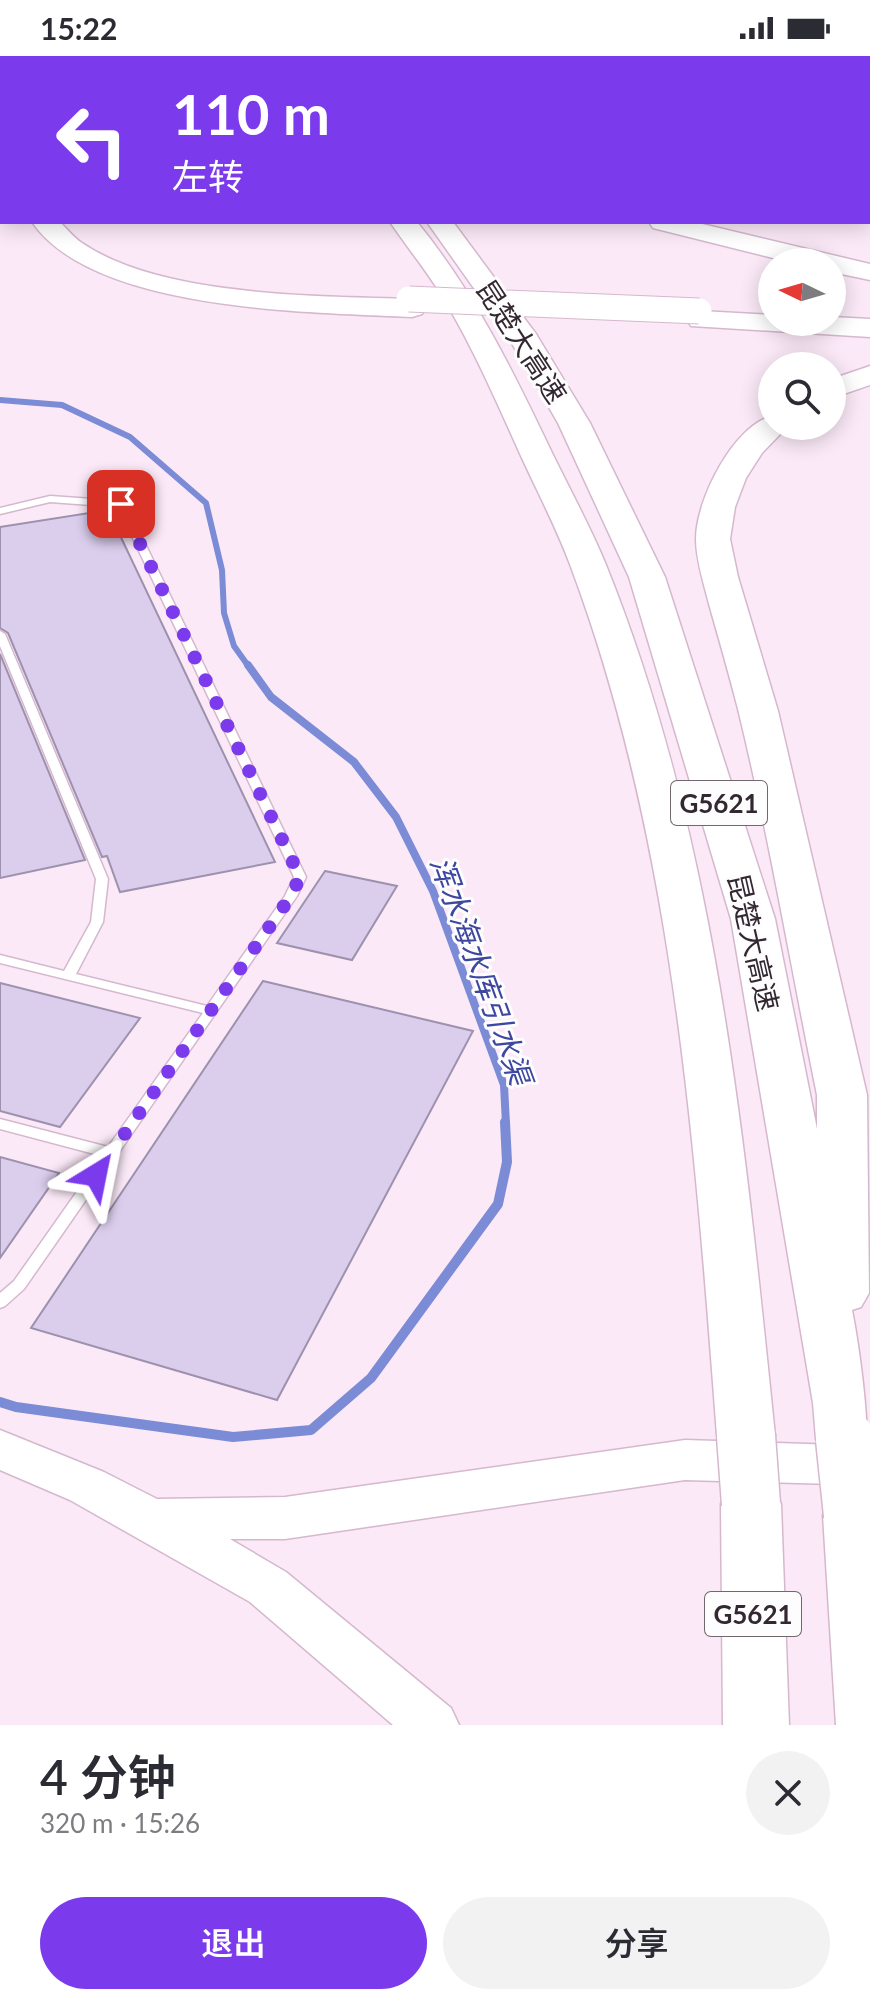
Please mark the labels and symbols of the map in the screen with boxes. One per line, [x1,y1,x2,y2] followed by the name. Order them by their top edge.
[758,248,846,336] north arrow
[470,273,574,409] street label: 昆楚大高速
[87,470,155,538] pin
[671,781,767,825] road number: G5621
[424,851,541,1093] water label: 浑水海水库引水渠
[722,870,786,1014] street label: 昆楚大高速
[54,1133,138,1217] position arrow
[705,1592,801,1636] road number: G5621

